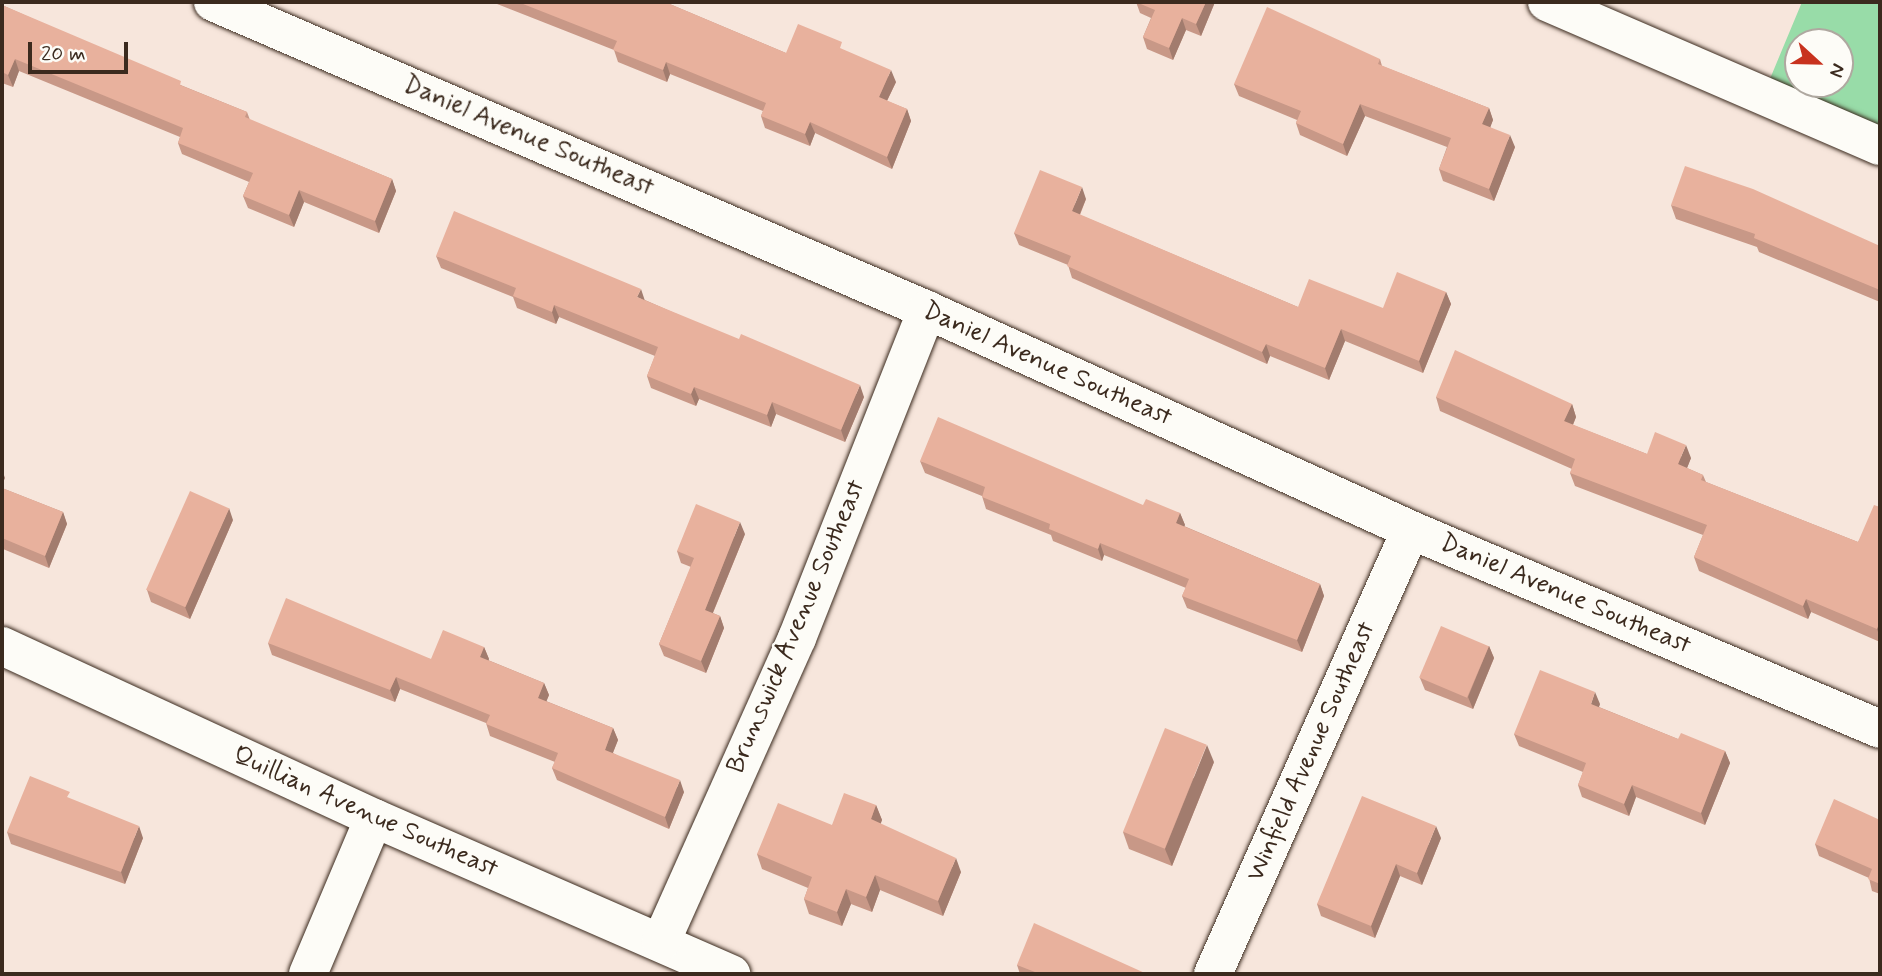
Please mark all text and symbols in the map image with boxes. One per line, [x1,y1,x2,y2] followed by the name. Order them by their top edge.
[32,28,131,72] scale bar
[1784,28,1854,98] north arrow
[41,40,86,68] text: 20 m
[1823,60,1851,81] text: N
[400,71,656,203] street label: Daniel Avenue Southeast
[920,297,1174,433] street label: Daniel Avenue Southeast
[721,477,873,777] street label: Brunswick Avenue Southeast
[1437,529,1693,661] street label: Daniel Avenue Southeast
[1240,616,1384,888] street label: Winfield Avenue Southeast
[230,742,500,884] street label: Quillian Avenue Southeast

